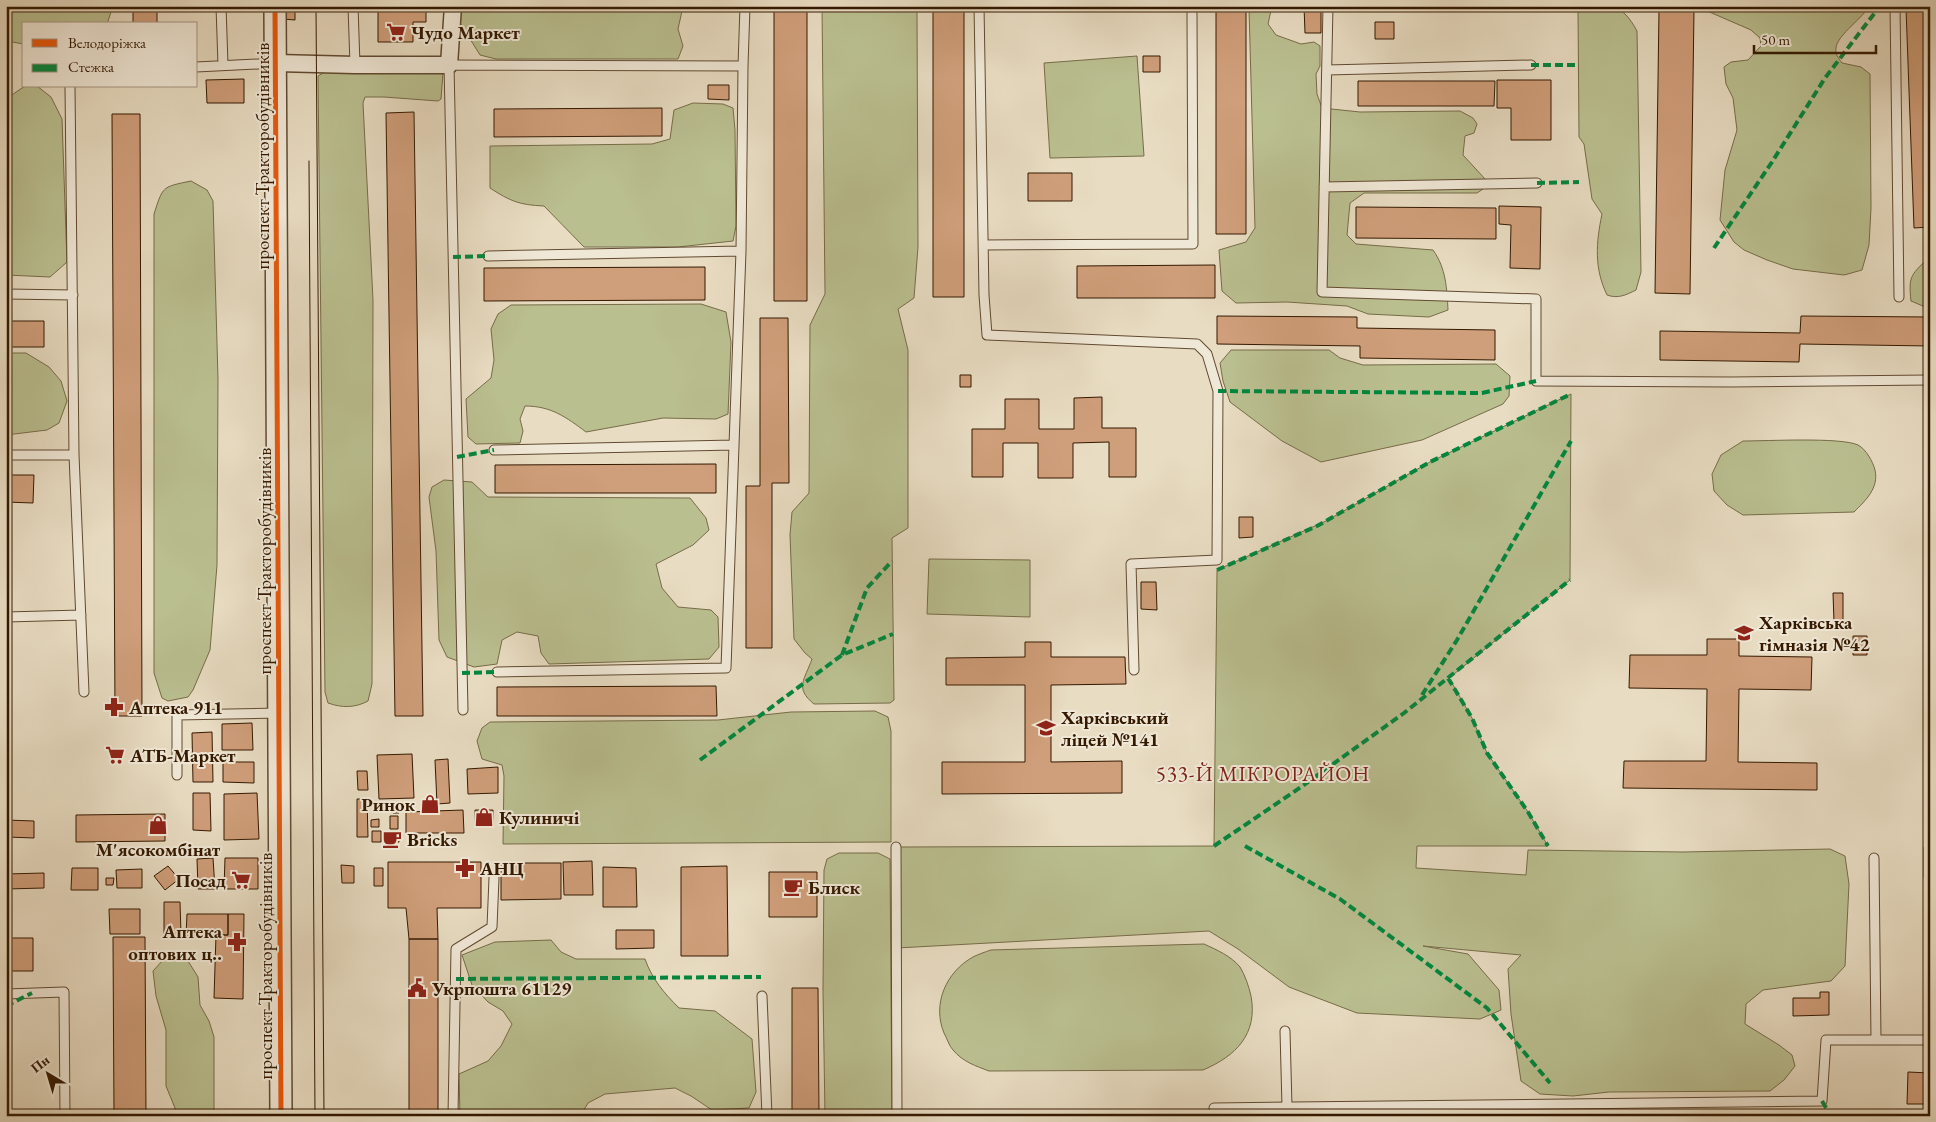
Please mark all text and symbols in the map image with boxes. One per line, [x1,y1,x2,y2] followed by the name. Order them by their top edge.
[411,20,520,45] place label: Чудо Маркет
[385,21,407,43] supermarket icon: Чудо Маркет
[22,22,198,88] legend
[1754,22,1876,54] scale bar
[1761,30,1790,49] text: 50 m
[68,33,146,52] text: Велодоріжка
[250,43,275,269] street label: проспект Тракторобудівників
[68,57,114,76] text: Стежка
[252,448,277,674] street label: проспект Тракторобудівників
[1758,610,1870,657] place label: Харківська гімназія №42
[1733,622,1755,644] school or university icon: Харківська гімназія №42
[128,695,223,720] place label: Аптека 911
[103,696,125,718] pharmacy icon: Аптека 911
[1060,705,1169,752] place label: Харківський ліцей №141
[1035,717,1057,739] school or university icon: Харківський ліцей №141
[129,743,236,768] place label: АТБ-Маркет
[104,744,126,766] supermarket icon: АТБ-Маркет
[1156,760,1370,787] district label: 533-Й МІКРОРАЙОН
[361,792,415,817] place label: Ринок
[419,793,441,815] shop icon: Ринок
[499,805,580,830] place label: Кулиничі
[473,806,495,828] shop icon: Кулиничі
[147,814,169,836] shop icon: М'ясокомбінат
[407,827,457,852] place label: Bricks
[381,828,403,850] cafe icon: Bricks
[96,837,221,862] place label: М'ясокомбінат
[253,853,278,1079] street label: проспект Тракторобудівників
[479,856,524,881] place label: АНЦ
[454,857,476,879] pharmacy icon: АНЦ
[176,868,226,893] place label: Посад
[230,869,252,891] supermarket icon: Посад
[808,875,860,900] place label: Блиск
[782,876,804,898] cafe icon: Блиск
[128,919,223,966] place label: Аптека оптових ц‥
[226,931,248,953] pharmacy icon: Аптека оптових ц‥
[431,976,571,1001] place label: Укрпошта 61129
[406,977,428,999] public building icon: Укрпошта 61129
[22,1050,72,1100] north arrow
[27,1051,53,1077] text: Пн

